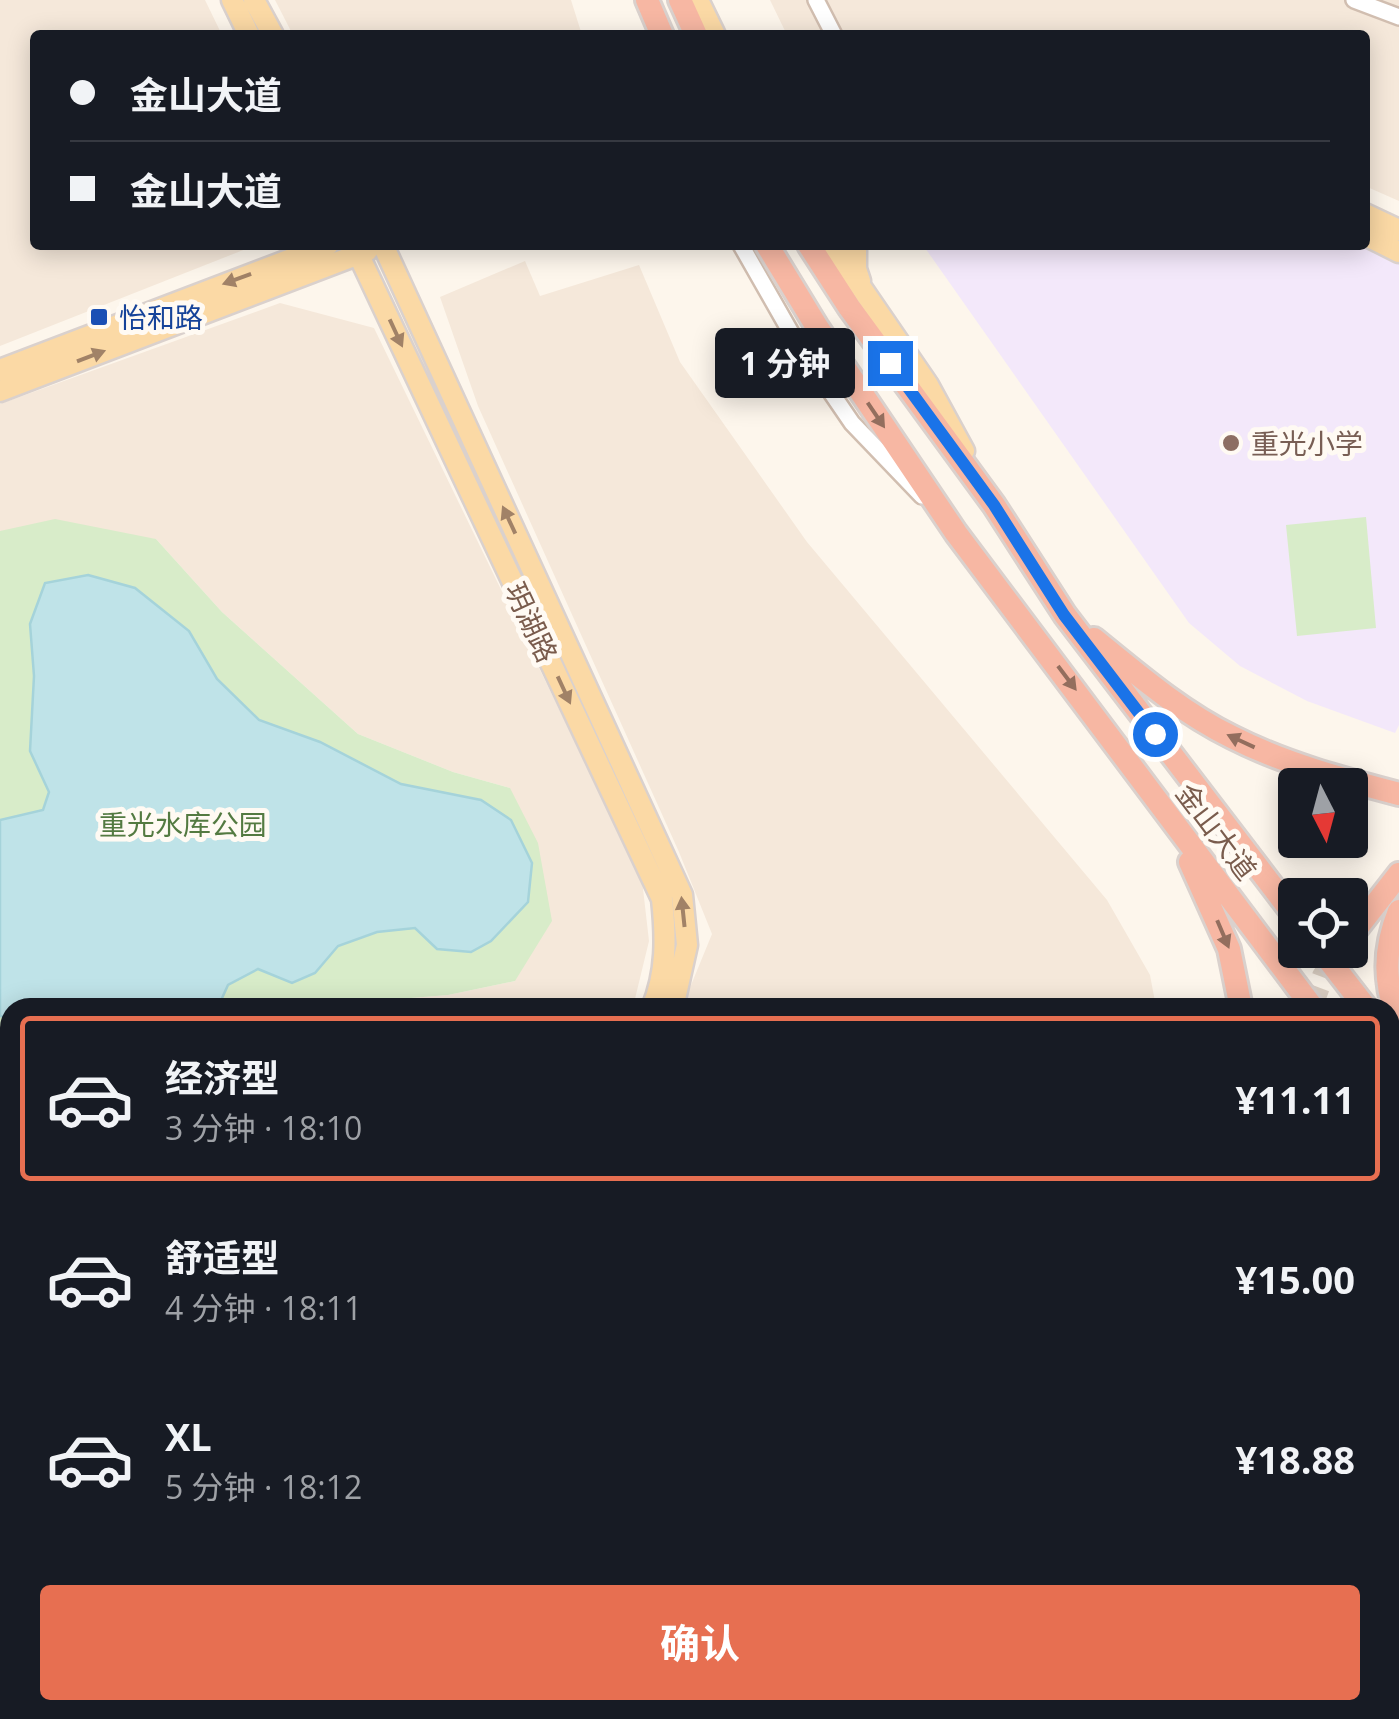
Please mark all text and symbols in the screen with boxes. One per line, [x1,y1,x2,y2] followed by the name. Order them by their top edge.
[130,68,282,120] text: 金山大道
[130,164,282,216] text: 金山大道
[222,272,252,287] one-way arrow
[119,298,203,336] place label: 怡和路
[88,306,110,328] marker: 怡和路
[388,318,404,348] one-way arrow
[715,328,855,398] callout: 1 分钟
[740,341,830,384] text: 1 分钟
[868,341,913,386] route end
[76,348,106,363] one-way arrow
[867,402,885,429] one-way arrow
[1251,424,1363,462] place label: 重光小学
[1220,432,1242,454] marker: 重光小学
[501,505,518,534] one-way arrow
[497,576,567,668] street label: 玥湖路
[1056,666,1077,691] one-way arrow
[556,676,572,705] one-way arrow
[1133,712,1178,757] route start
[1226,732,1255,749] one-way arrow
[1278,768,1368,858] north arrow
[1278,768,1368,968] map controls
[1168,775,1266,887] street label: 金山大道
[99,805,267,843] park label: 重光水库公园
[1278,878,1368,968] button: locate
[675,895,691,927] one-way arrow
[1215,919,1231,949] one-way arrow
[165,1051,279,1103] text: 经济型
[45,1054,135,1144] icon: car
[1236,1073,1355,1125] text: ¥11.11
[165,1106,362,1149] text: 3 分钟 · 18:10
[165,1231,279,1283] text: 舒适型
[45,1234,135,1324] icon: car
[1236,1253,1355,1305] text: ¥15.00
[165,1286,362,1329] text: 4 分钟 · 18:11
[165,1410,212,1462] text: XL
[45,1414,135,1504] icon: car
[1236,1433,1355,1485] text: ¥18.88
[165,1465,362,1508] text: 5 分钟 · 18:12
[40,1585,1360,1700] button: 确认

